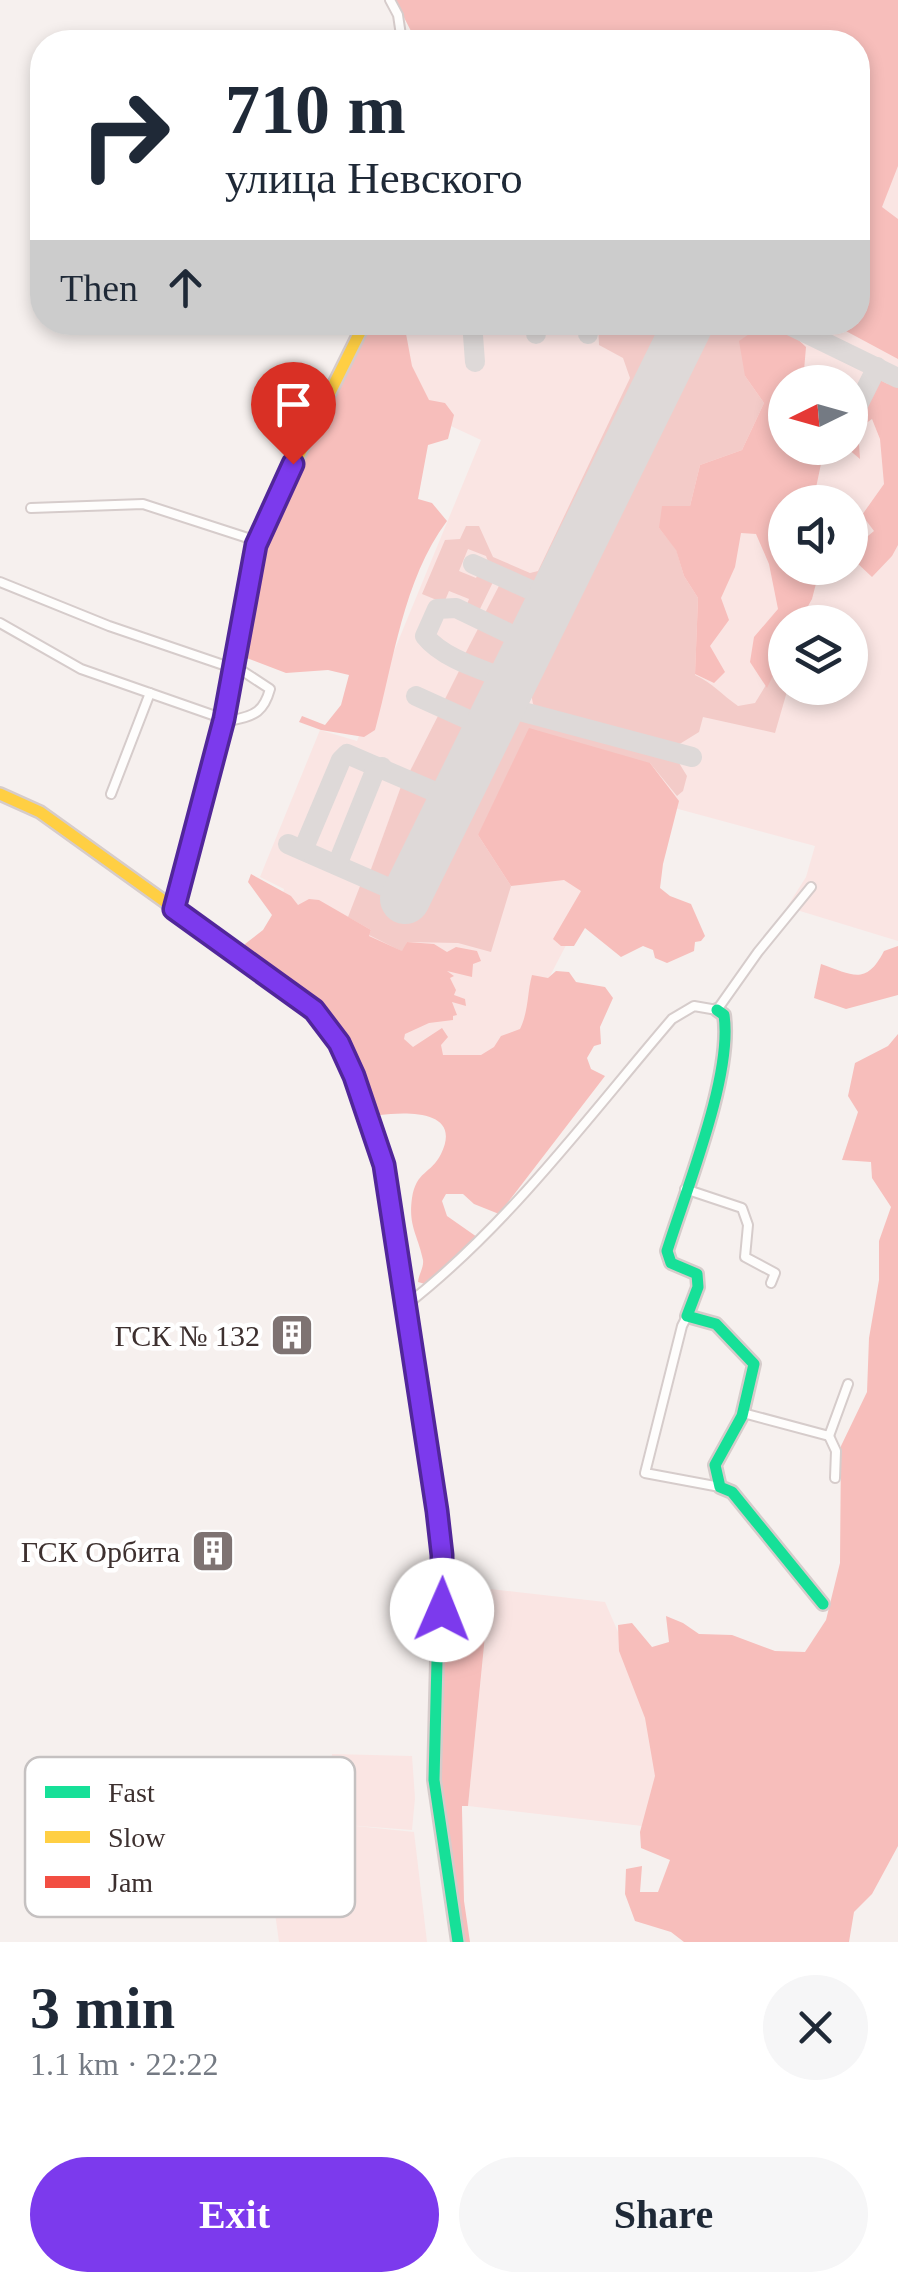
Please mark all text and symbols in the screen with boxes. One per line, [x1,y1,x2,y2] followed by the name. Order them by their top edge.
[60,70,190,200] icon: right
[225,71,406,148] text: 710 m
[225,153,523,203] text: улица Невского
[158,260,213,315] icon: ahead
[60,267,138,309] text: Then
[251,362,336,465] pin
[768,365,868,465] north arrow
[768,365,868,705] map controls
[266,377,321,432] icon: arrive
[768,485,868,585] button: sound
[768,605,868,705] button: layers
[269,1312,315,1358] building icon: ГСК № 132
[114,1319,260,1352] place label: ГСК № 132
[190,1528,236,1574] building icon: ГСК Орбита
[21,1535,180,1568] place label: ГСК Орбита
[390,1558,494,1662] position arrow
[25,1757,355,1917] legend
[108,1777,155,1808] text: Fast
[108,1822,166,1853] text: Slow
[108,1867,153,1898] text: Jam
[30,1975,175,2041] text: 3 min
[763,1975,868,2080] button: close
[30,2046,218,2082] text: 1.1 km · 22:22
[30,2157,439,2272] button: Exit
[459,2157,868,2272] button: Share

